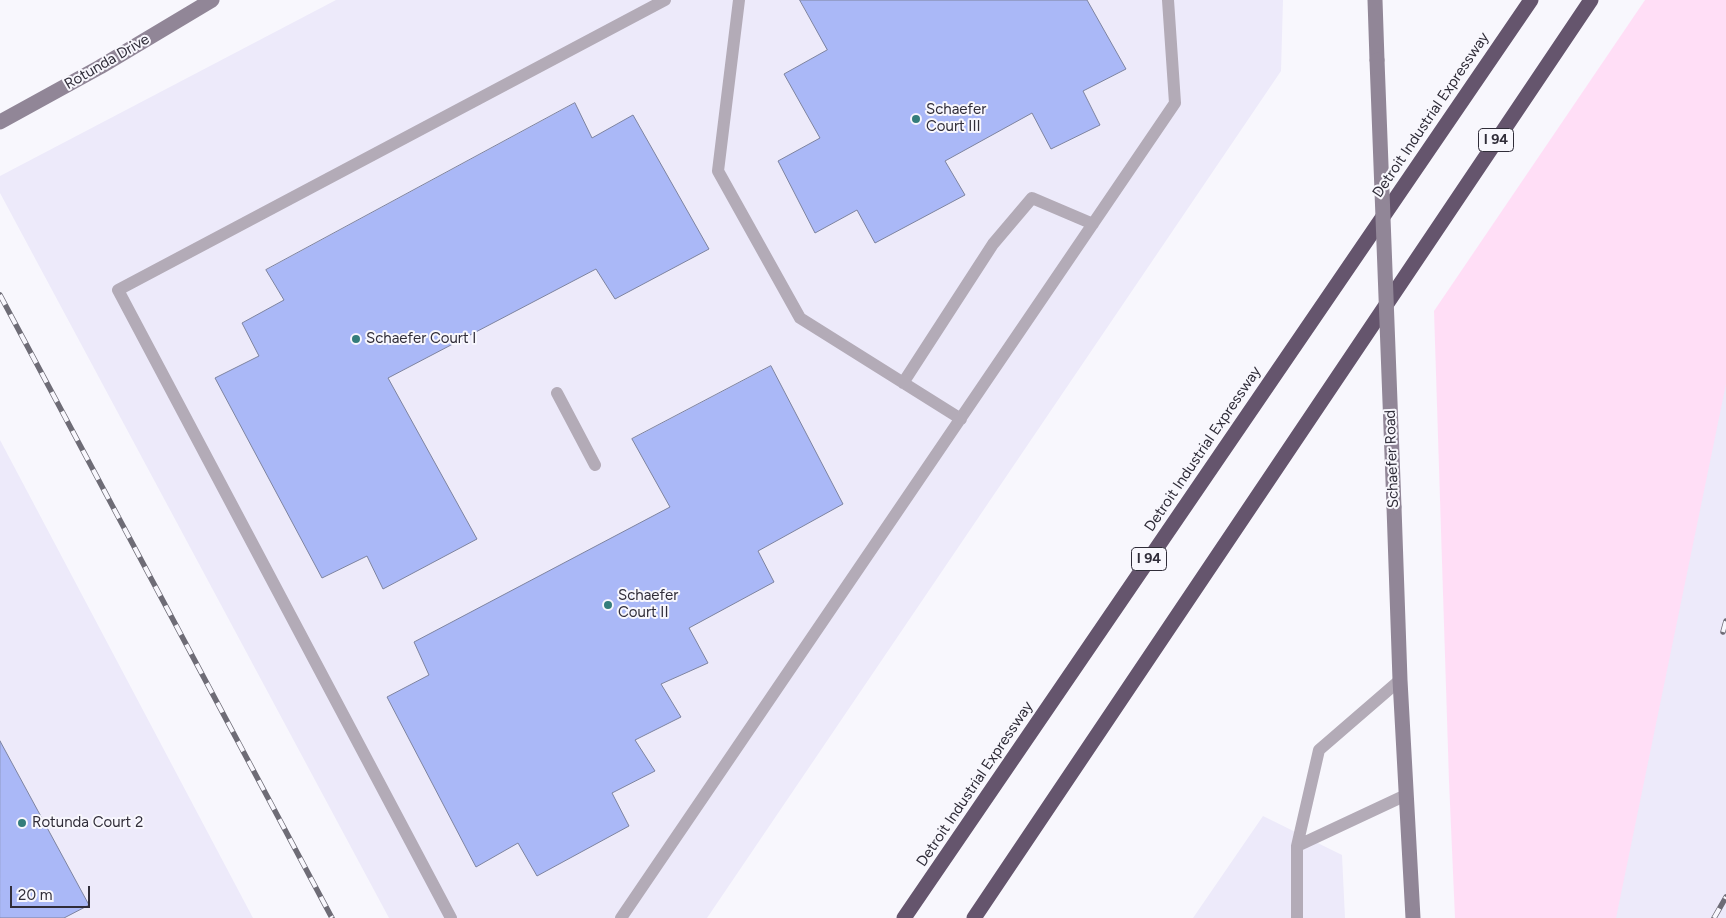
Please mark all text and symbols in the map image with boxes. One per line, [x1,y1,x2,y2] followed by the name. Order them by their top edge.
[1369,29,1493,201] street label: Detroit Industrial Expressway
[61,30,153,94] street label: Rotunda Drive
[926,101,986,136] place label: Schaefer Court III
[910,113,922,125] marker: Schaefer Court III
[1478,128,1514,152] road number: I 94
[366,330,476,348] place label: Schaefer Court I
[350,333,362,345] marker: Schaefer Court I
[1141,363,1265,535] street label: Detroit Industrial Expressway
[1381,409,1403,509] street label: Schaefer Road
[1132,548,1166,570] road number: I 94
[618,587,678,622] place label: Schaefer Court II
[602,599,614,611] marker: Schaefer Court II
[913,698,1037,870] street label: Detroit Industrial Expressway
[32,814,143,832] place label: Rotunda Court 2
[16,817,28,829] marker: Rotunda Court 2
[12,876,92,908] scale bar
[18,886,52,904] text: 20 m

